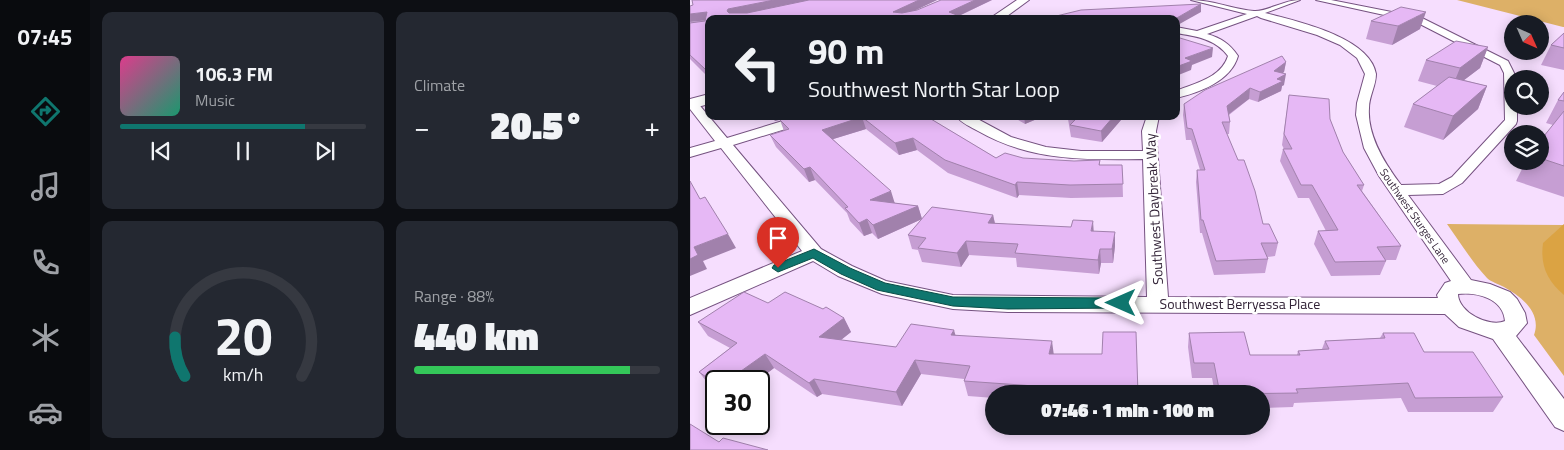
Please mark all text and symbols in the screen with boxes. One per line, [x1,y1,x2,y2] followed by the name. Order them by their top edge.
[1504,15,1549,60] north arrow
[1504,15,1549,170] map controls
[18,20,72,54] text: 07:45
[808,24,884,78] text: 90 m
[725,35,790,100] icon: left
[195,59,273,88] text: 106.3 FM
[1504,70,1549,115] button: search
[808,72,1060,106] text: Southwest North Star Loop
[414,73,465,97] text: Climate
[195,88,235,112] text: Music
[28,94,63,129] icon: directions
[490,96,584,154] text: 20.5°
[414,105,430,148] text: −
[644,105,660,148] text: +
[1504,125,1549,170] button: layers
[1139,133,1168,285] street label: Southwest Daybreak Way
[147,137,175,165] icon: previous
[229,137,257,165] icon: pause
[311,137,339,165] icon: next
[1376,165,1454,267] street label: Southwest Sturges Lane
[28,169,63,204] icon: music
[757,217,799,268] pin
[764,224,792,252] icon: arrive
[28,245,63,280] icon: phone
[1094,276,1146,328] position arrow
[414,284,494,308] text: Range · 88%
[1160,293,1320,314] street label: Southwest Berryessa Place
[214,296,272,375] text: 20
[414,307,539,365] text: 440 km
[28,320,63,355] icon: climate
[223,361,263,388] text: km/h
[705,370,770,435] speed limit sign: 30
[28,395,63,430] icon: car
[1041,395,1214,424] text: 07:46 · 1 min · 100 m

